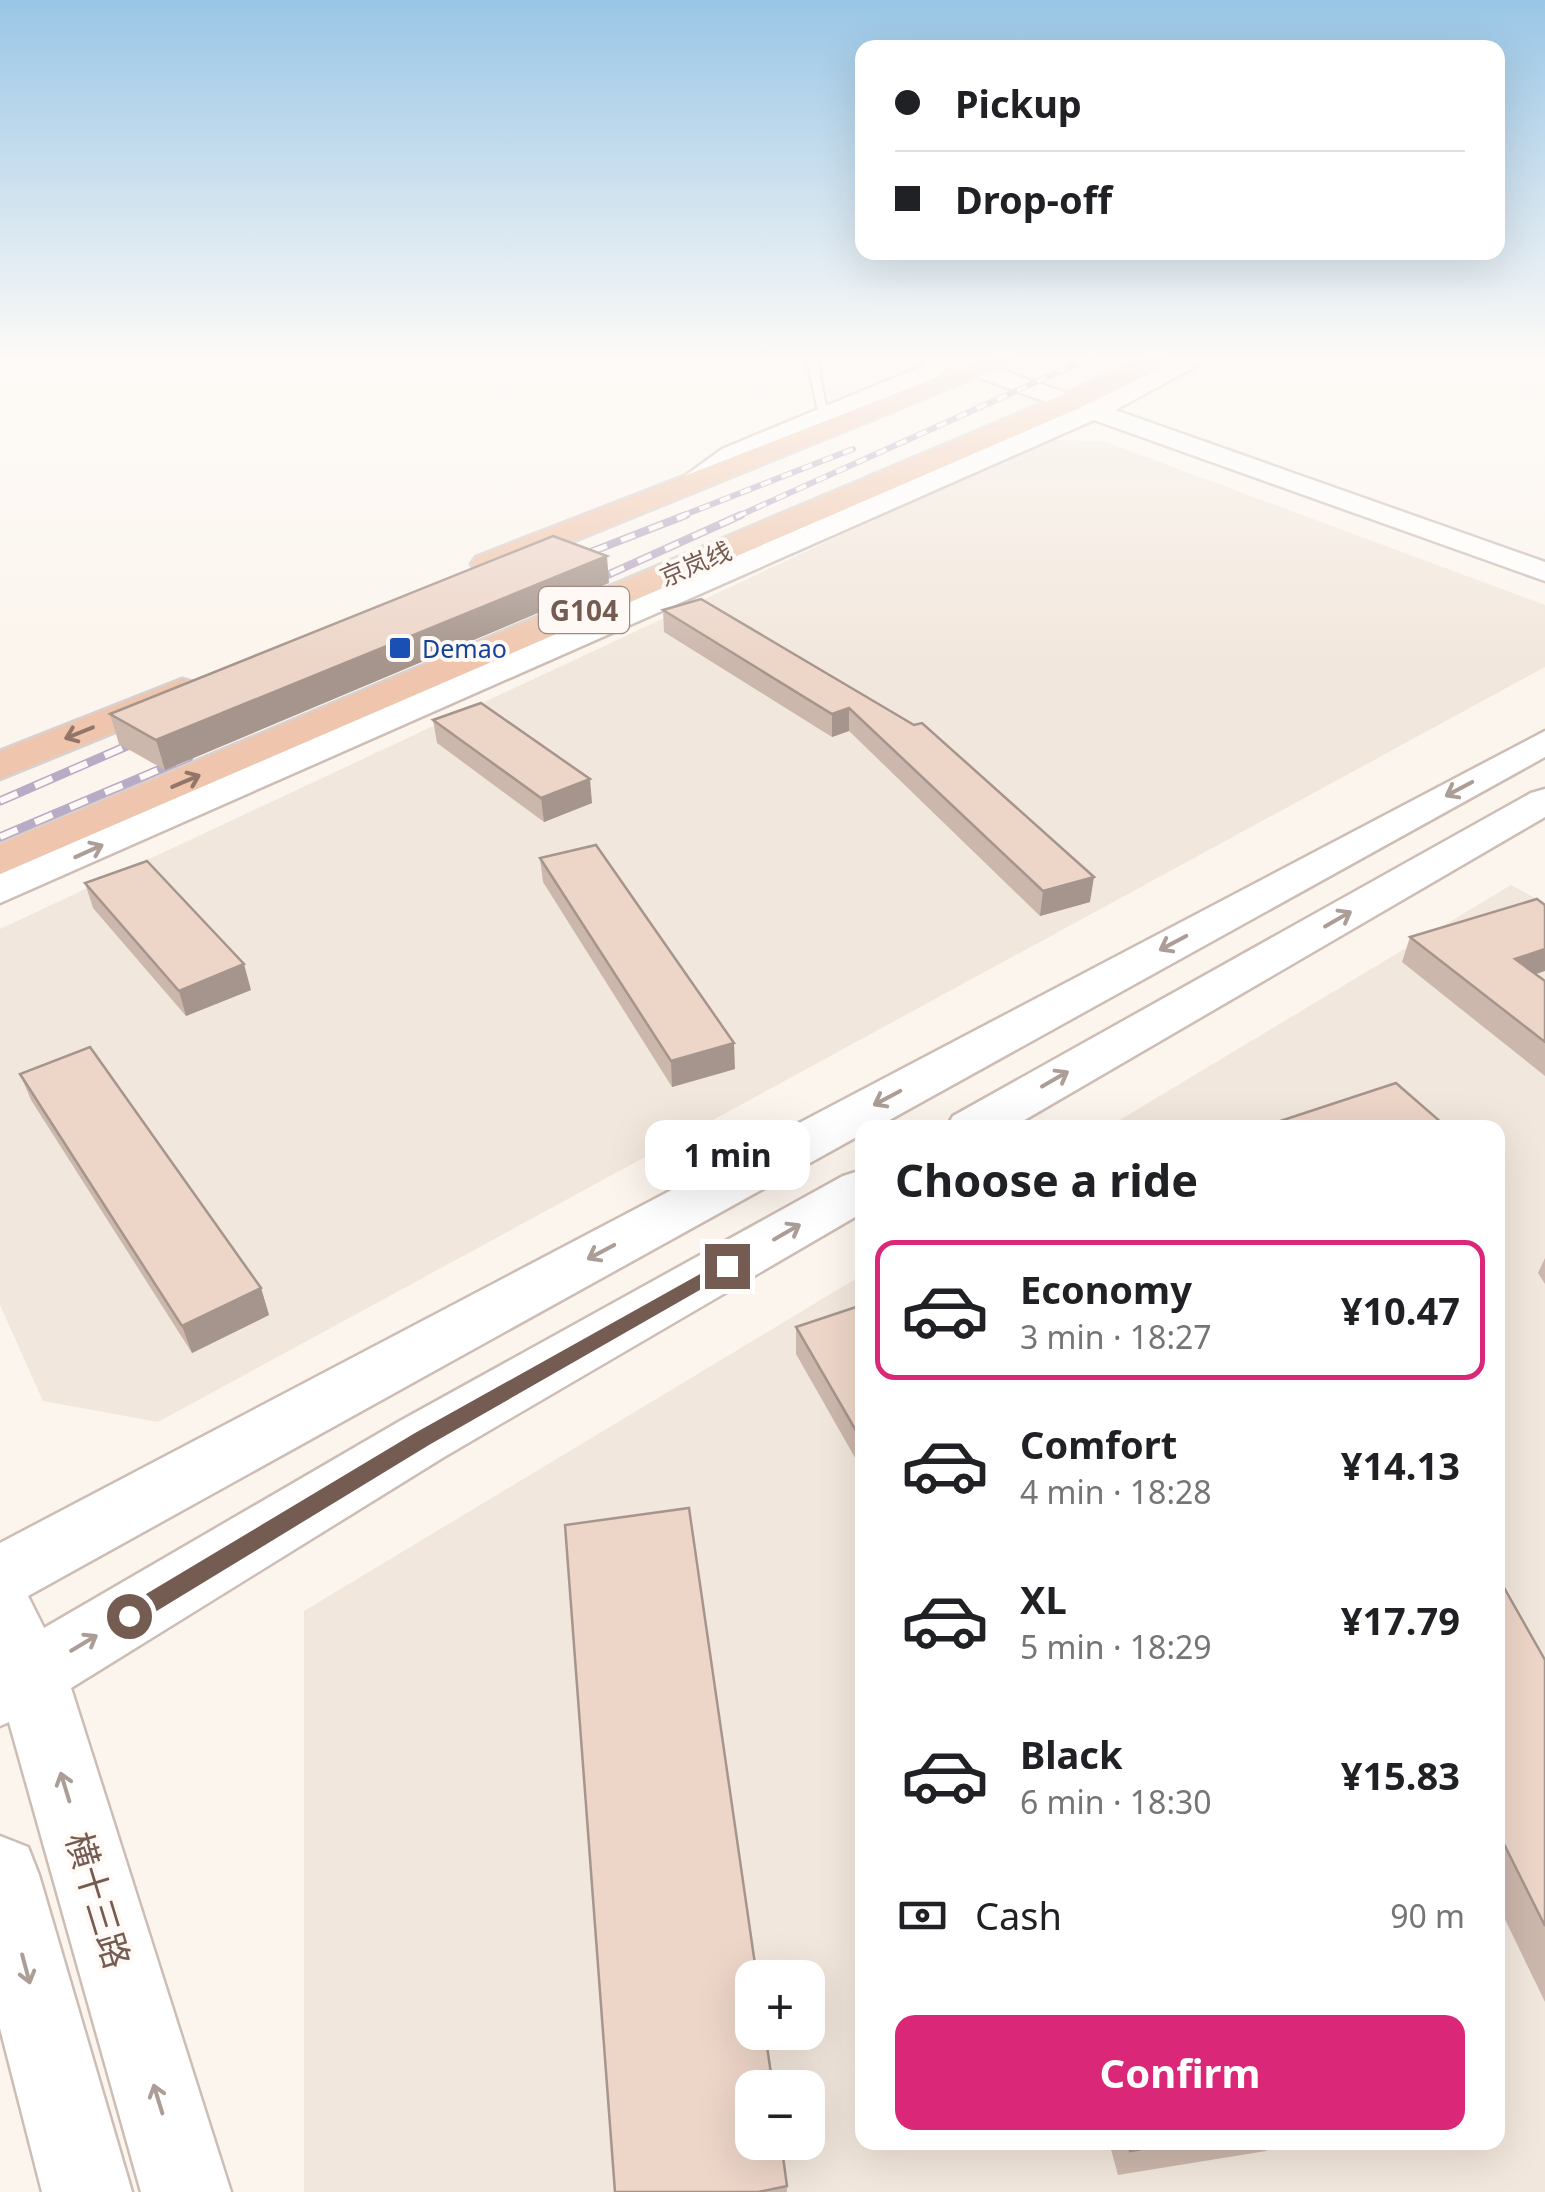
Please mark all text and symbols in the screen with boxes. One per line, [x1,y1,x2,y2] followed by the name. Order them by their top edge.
[955,77,1082,129] text: Pickup
[955,173,1112,225] text: Drop-off
[654,533,736,593] street label: 京岚线
[539,587,629,633] road number: G104
[422,631,507,665] place label: Demao
[387,635,413,661] marker: Demao
[64,726,94,744] one-way arrow
[170,771,201,789] one-way arrow
[1445,779,1475,799] one-way arrow
[73,841,104,859] one-way arrow
[1323,908,1352,928] one-way arrow
[1159,934,1189,954] one-way arrow
[1040,1069,1070,1089] one-way arrow
[873,1088,903,1108] one-way arrow
[644,1121,810,1191] callout: 1 min
[683,1133,772,1176] text: 1 min
[895,1149,1198,1210] text: Choose a ride
[772,1221,802,1241] one-way arrow
[587,1243,617,1262] one-way arrow
[705,1244,750,1289] route end
[1020,1263,1192,1315] text: Economy
[900,1265,990,1355] icon: car
[1341,1284,1460,1336] text: ¥10.47
[1020,1315,1212,1358] text: 3 min · 18:27
[1020,1418,1177,1470] text: Comfort
[900,1420,990,1510] icon: car
[1341,1439,1460,1491] text: ¥14.13
[1020,1470,1212,1513] text: 4 min · 18:28
[1020,1573,1067,1625] text: XL
[900,1575,990,1665] icon: car
[107,1594,152,1639] route start
[1341,1594,1460,1646] text: ¥17.79
[1020,1625,1212,1668] text: 5 min · 18:29
[69,1633,98,1653] one-way arrow
[1020,1728,1123,1780] text: Black
[900,1730,990,1820] icon: car
[1341,1749,1460,1801] text: ¥15.83
[55,1772,73,1803] one-way arrow
[1020,1780,1212,1823] text: 6 min · 18:30
[56,1826,142,1974] street label: 横十三路
[895,1888,950,1943] icon: cash
[975,1889,1062,1941] text: Cash
[1390,1894,1465,1937] text: 90 m
[18,1953,36,1985] one-way arrow
[735,1960,825,2160] map controls
[735,1960,825,2050] button: +
[895,2015,1465,2130] button: Confirm
[735,2070,825,2160] button: −
[148,2083,166,2115] one-way arrow

